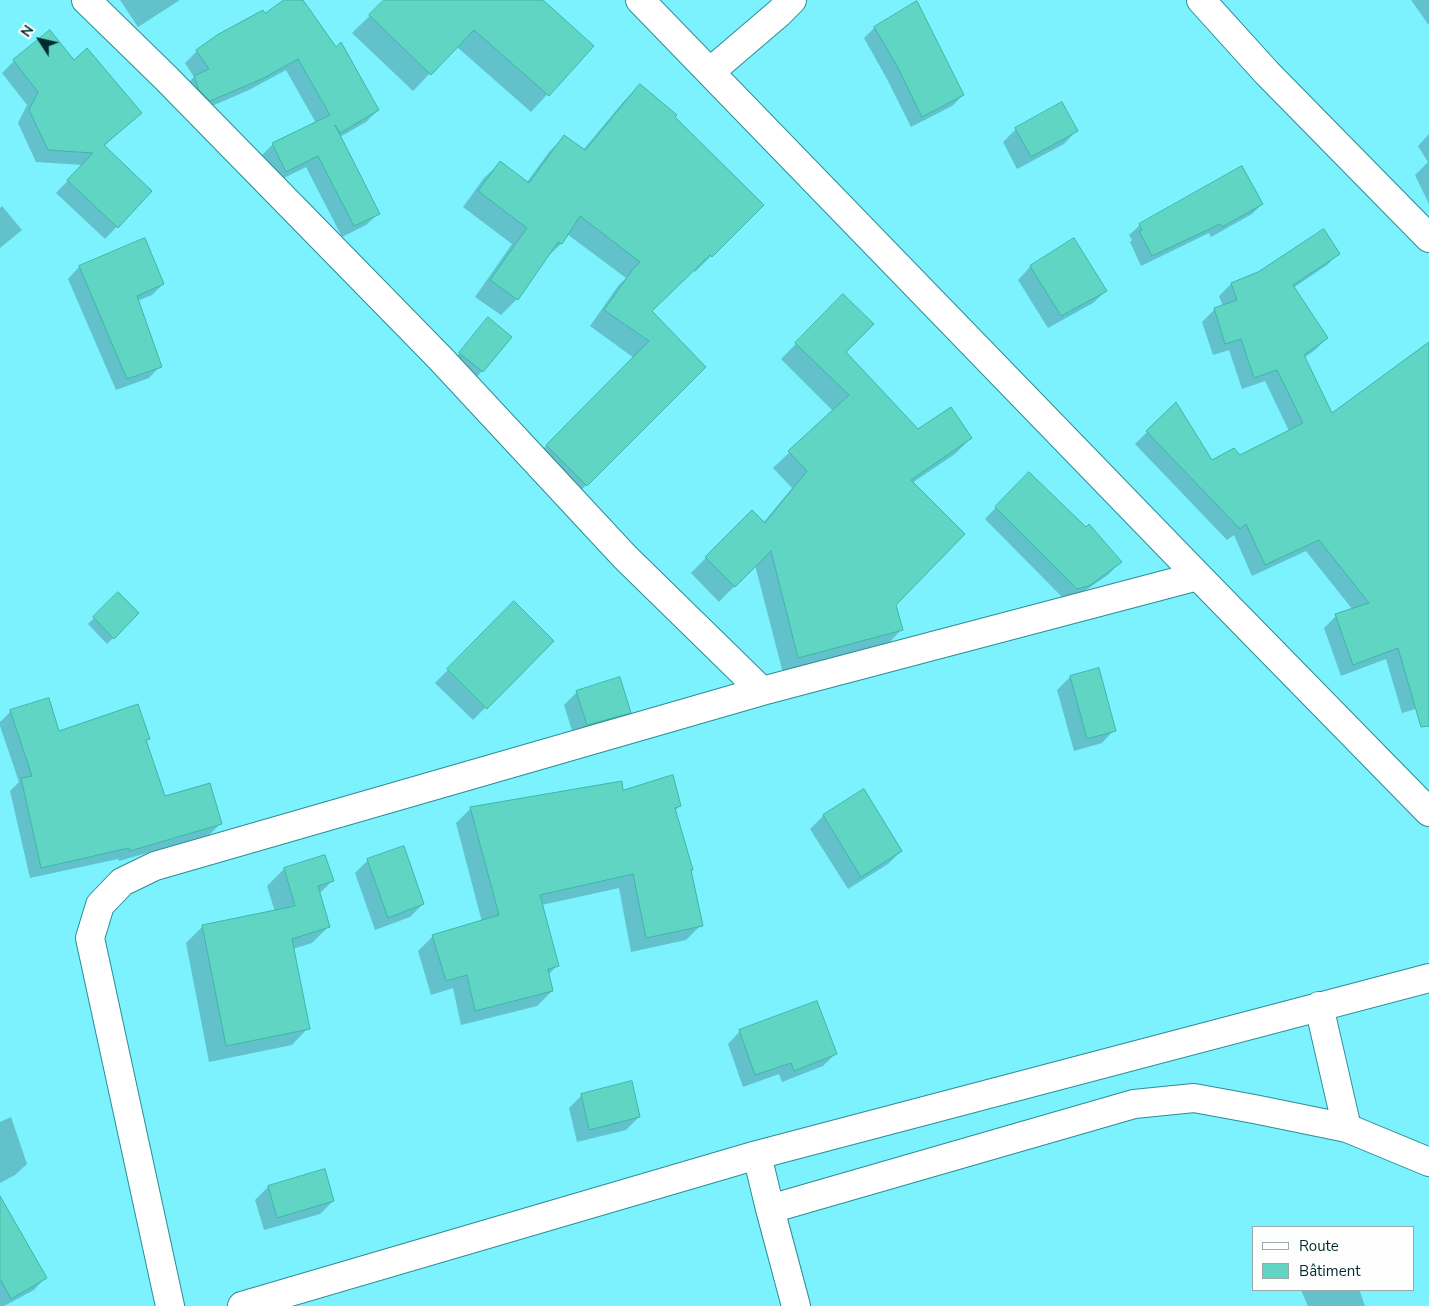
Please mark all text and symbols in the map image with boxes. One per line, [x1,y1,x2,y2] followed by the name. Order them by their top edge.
[15,15,65,65] north arrow
[17,21,38,41] text: N
[1252,1226,1414,1291] legend
[1299,1236,1339,1256] text: Route
[1299,1261,1360,1281] text: Bâtiment

